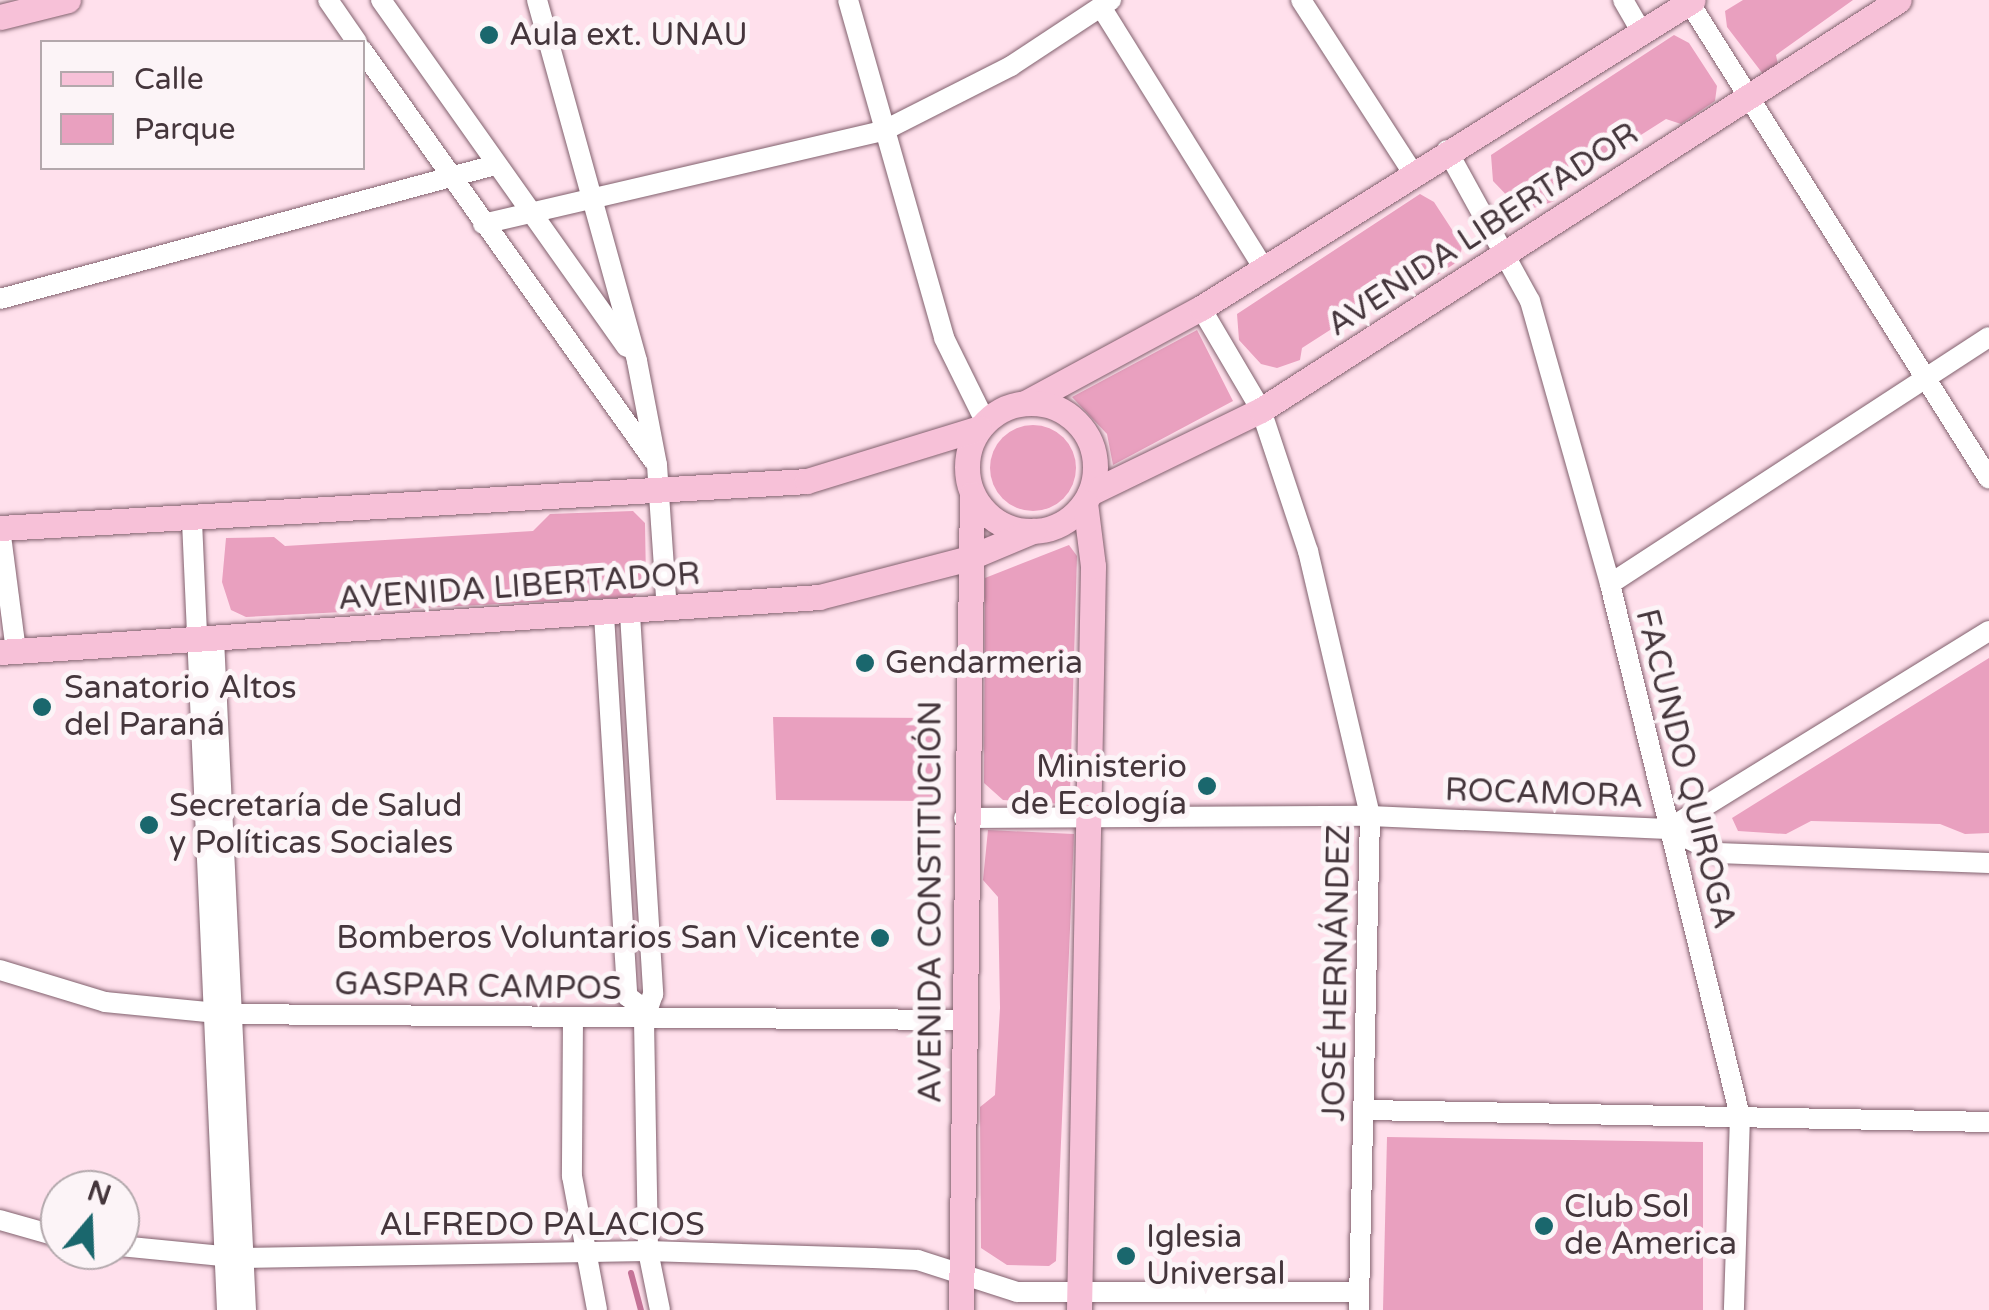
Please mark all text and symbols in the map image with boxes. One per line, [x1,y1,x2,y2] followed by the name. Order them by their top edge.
[509,16,748,54] place label: Aula ext. UNAU
[478,24,500,46] marker: Aula ext. UNAU
[40,40,365,170] legend
[134,61,204,98] text: Calle
[134,111,235,148] text: Parque
[1320,115,1646,345] street label: AVENIDA LIBERTADOR
[337,555,701,619] street label: AVENIDA LIBERTADOR
[1627,605,1743,933] street label: FACUNDO QUIROGA
[885,644,1083,682] place label: Gendarmeria
[854,652,876,674] marker: Gendarmeria
[64,670,297,745] place label: Sanatorio Altos del Paraná
[29,694,55,720] marker: Sanatorio Altos del Paraná
[912,701,950,1103] street label: AVENIDA CONSTITUCIÓN
[1010,749,1187,824] place label: Ministerio de Ecología
[1444,771,1644,817] street label: ROCAMORA
[1196,775,1218,797] marker: Ministerio de Ecología
[169,788,462,863] place label: Secretaría de Salud y Políticas Sociales
[138,814,160,836] marker: Secretaría de Salud y Políticas Sociales
[1315,824,1359,1122] street label: JOSÉ HERNÁNDEZ
[336,919,860,957] place label: Bomberos Voluntarios San Vicente
[869,927,891,949] marker: Bomberos Voluntarios San Vicente
[334,965,622,1009] street label: GASPAR CAMPOS
[40,1170,140,1270] north arrow
[83,1174,115,1213] text: N
[1564,1189,1737,1264] place label: Club Sol de America
[379,1206,705,1244] street label: ALFREDO PALACIOS
[1533,1215,1555,1237] marker: Club Sol de America
[1146,1219,1286,1294] place label: Iglesia Universal
[1115,1245,1137,1267] marker: Iglesia Universal

